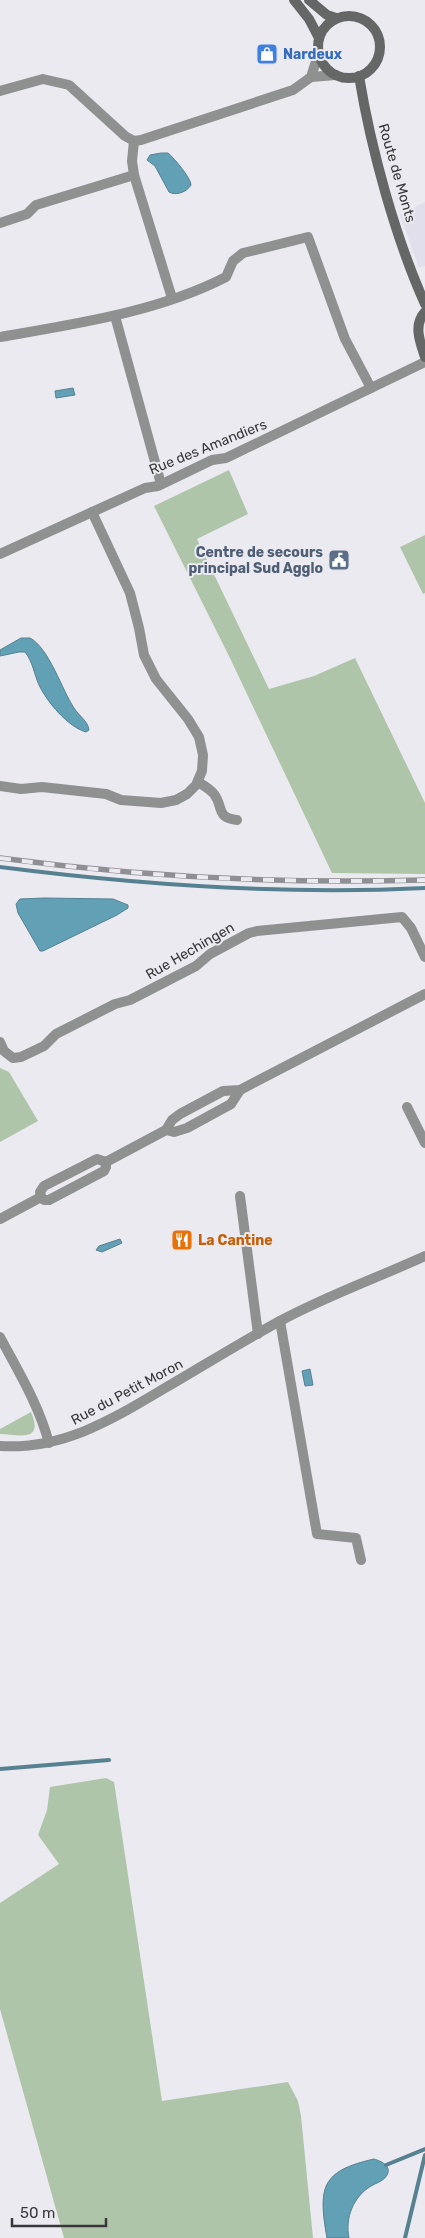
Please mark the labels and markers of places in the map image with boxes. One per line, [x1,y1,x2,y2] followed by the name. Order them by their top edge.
[255,42,279,66] shop icon: Nardeux
[283,46,343,63] place label: Nardeux
[189,544,323,577] place label: Centre de secours principal Sud Agglo
[327,548,351,572] public building icon: Centre de secours principal Sud Agglo
[170,1228,194,1252] restaurant icon: La Cantine
[198,1232,272,1249] place label: La Cantine

